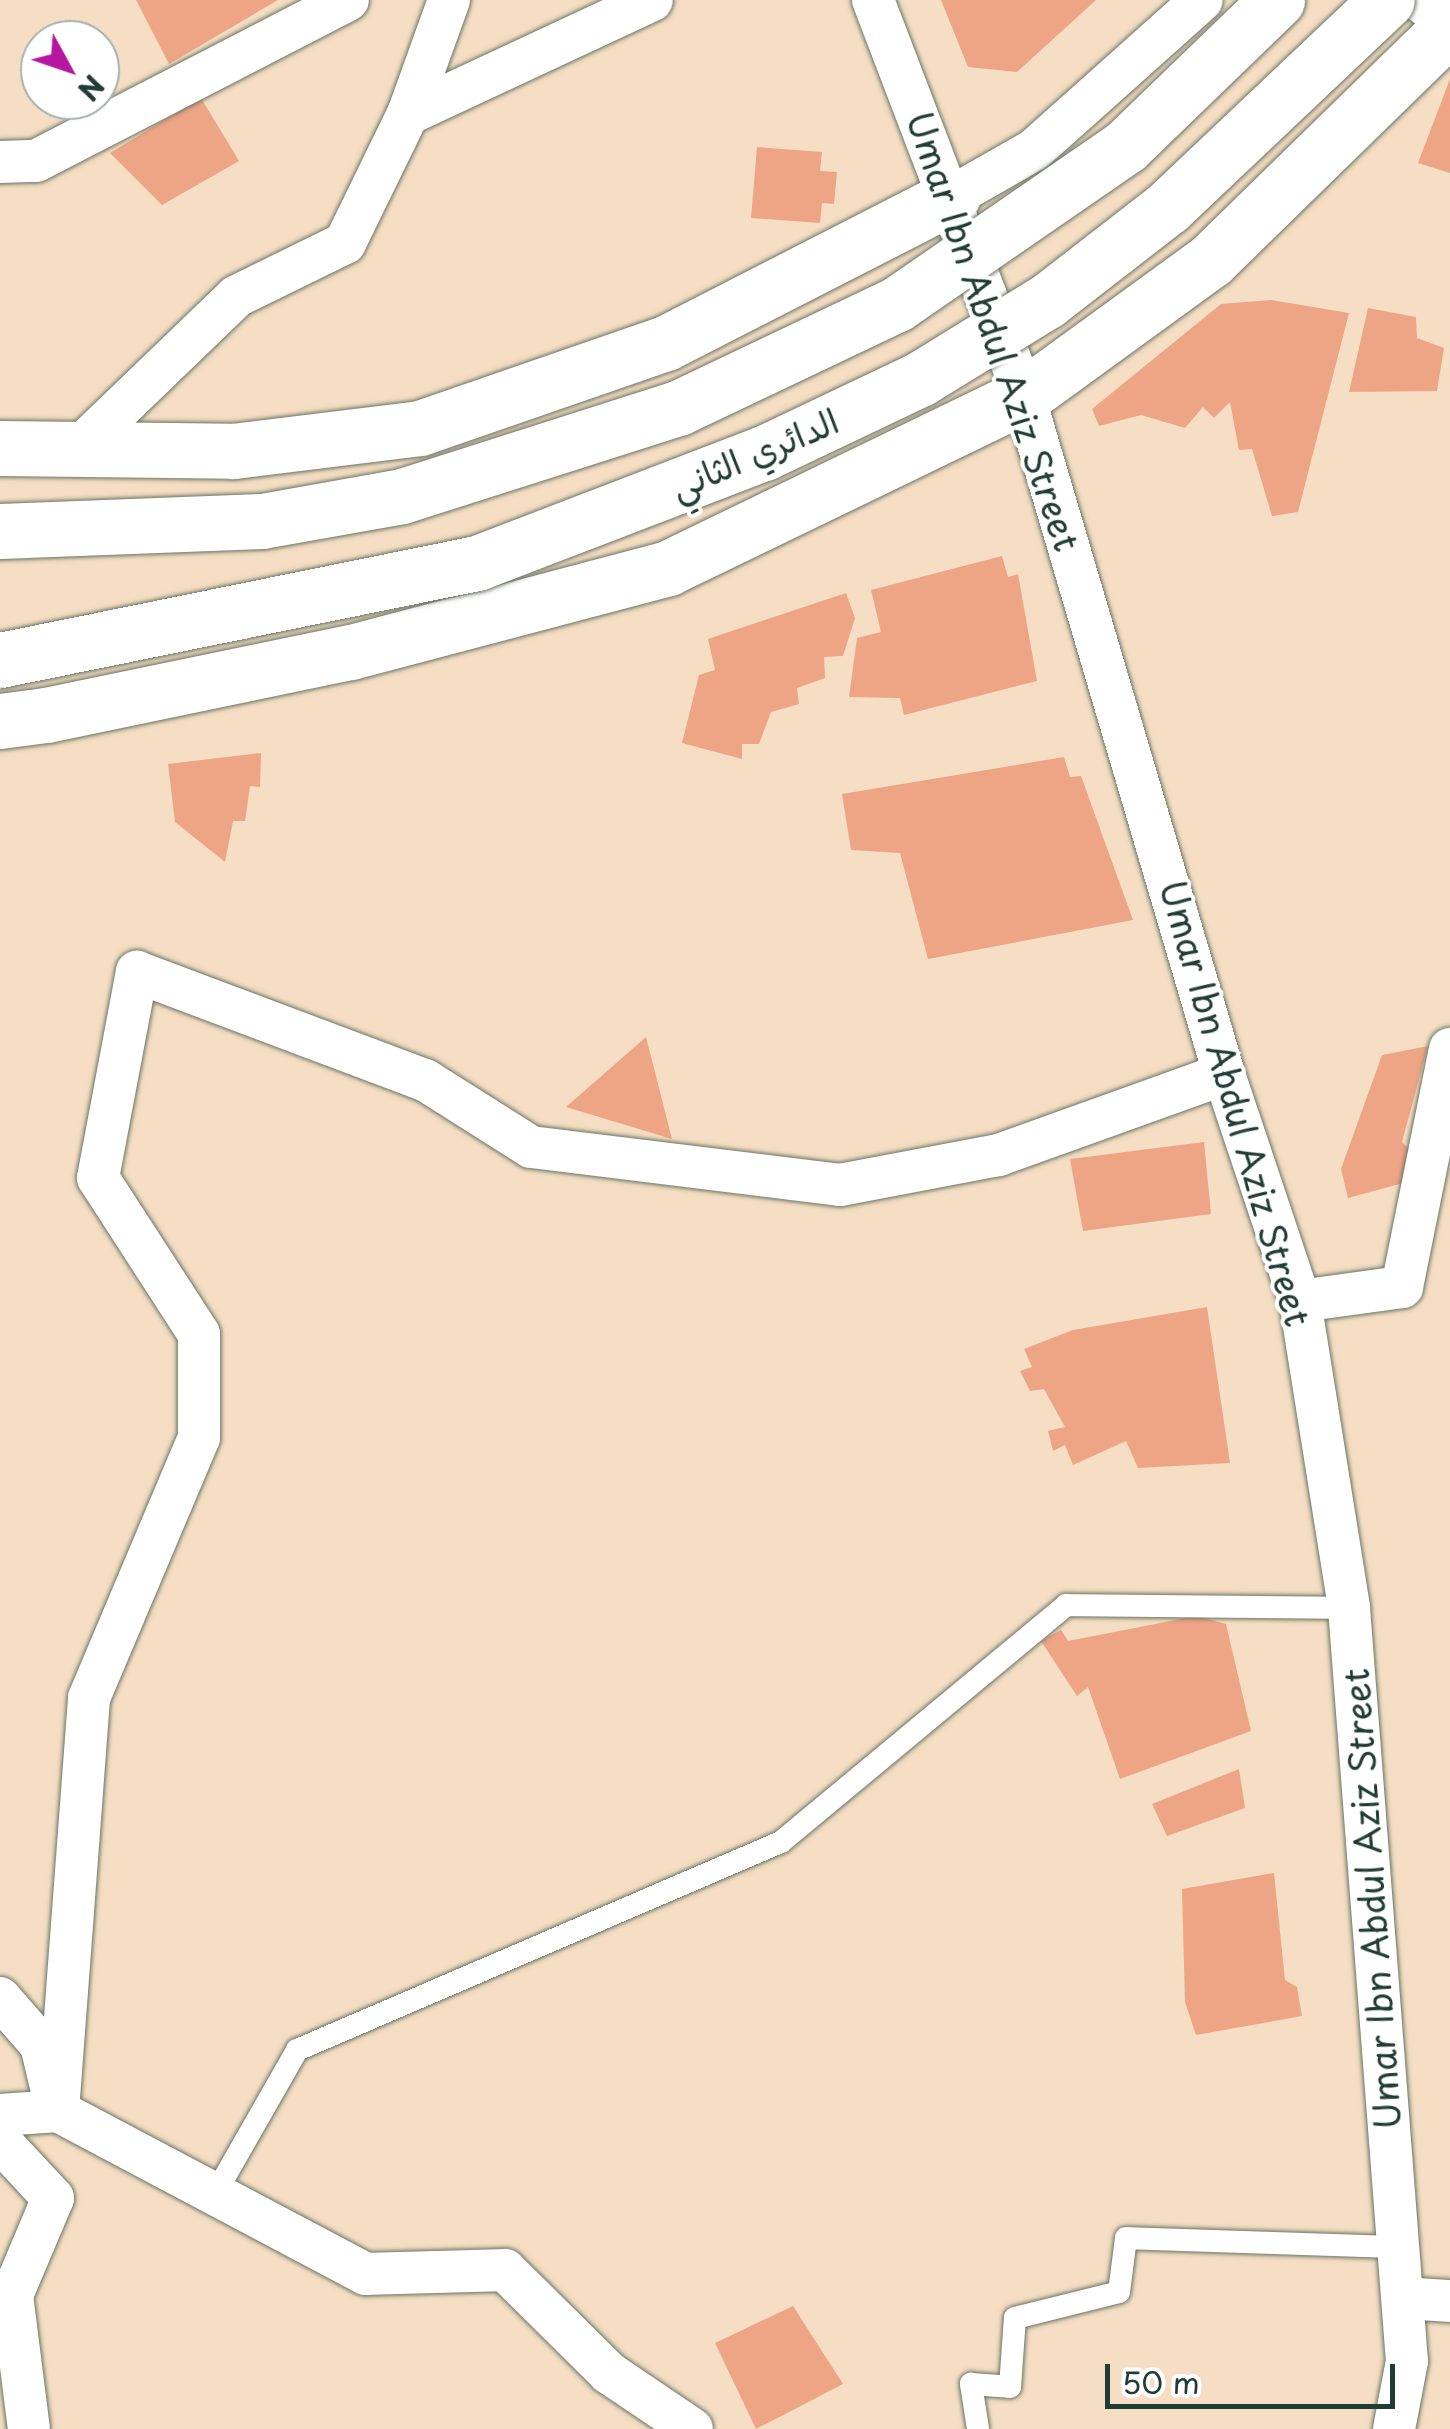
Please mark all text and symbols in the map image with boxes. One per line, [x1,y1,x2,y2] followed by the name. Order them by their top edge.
[20,20,120,120] north arrow
[68,66,115,111] text: N
[898,104,1090,558] street label: Umar Ibn Abdul Aziz Street
[664,399,844,507] street label: الدائري الثاني
[1152,874,1320,1332] street label: Umar Ibn Abdul Aziz Street
[1334,1666,1408,2132] street label: Umar Ibn Abdul Aziz Street
[1110,2344,1400,2406] scale bar
[1122,2359,1200,2404] text: 50 m

